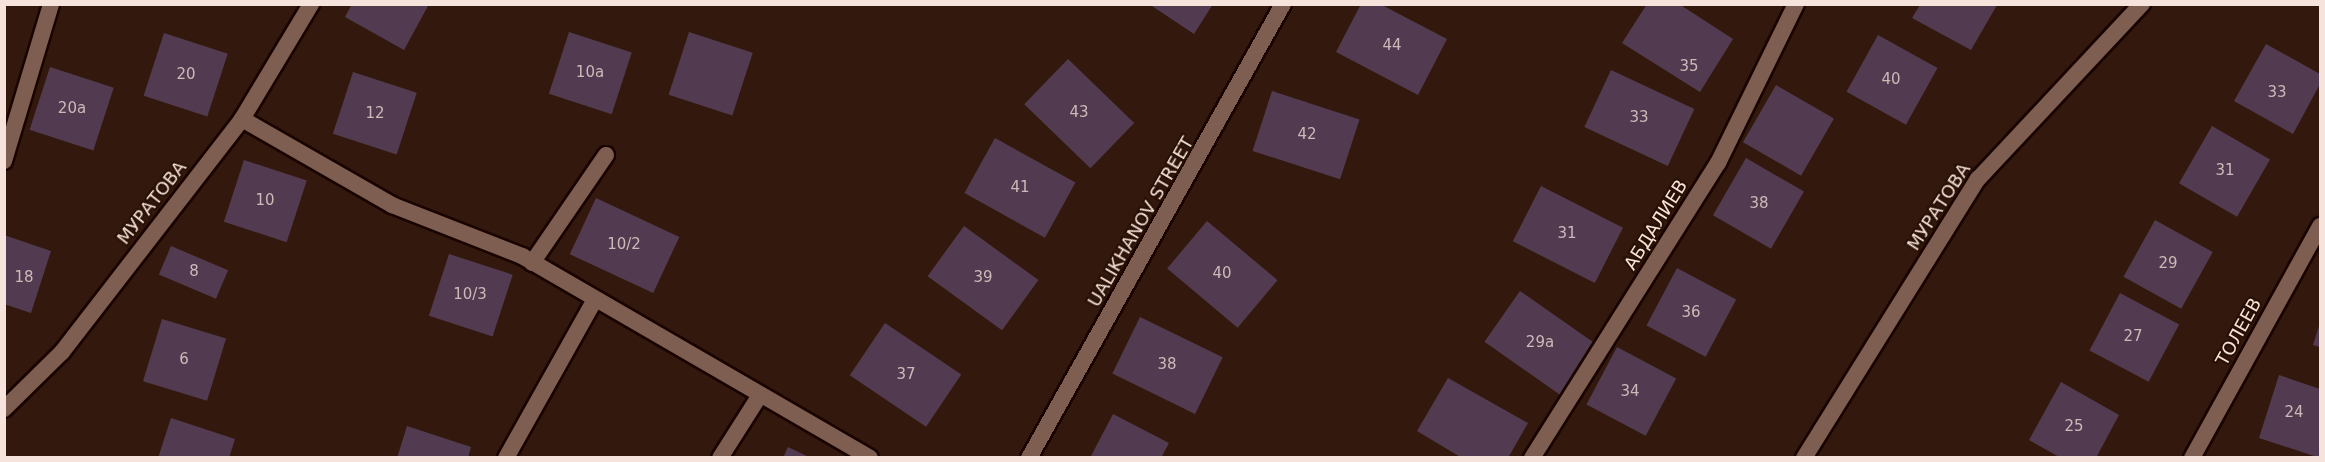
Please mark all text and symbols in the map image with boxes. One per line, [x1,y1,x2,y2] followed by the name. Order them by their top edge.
[1382,37,1402,55] house number: 44
[1679,58,1699,76] house number: 35
[576,64,604,82] house number: 10а
[176,66,196,84] house number: 20
[1881,71,1901,89] house number: 40
[2267,84,2287,102] house number: 33
[58,100,86,118] house number: 20а
[1069,104,1089,122] house number: 43
[365,105,385,123] house number: 12
[1629,109,1649,127] house number: 33
[1297,126,1317,144] house number: 42
[1084,133,1198,311] street label: UALIKHANOV STREET
[113,157,191,249] street label: МУРАТОВА
[1903,159,1975,255] street label: МУРАТОВА
[2215,162,2235,180] house number: 31
[1620,176,1692,274] street label: АБДАЛИЕВ
[1010,179,1030,197] house number: 41
[255,192,275,210] house number: 10
[1749,195,1769,213] house number: 38
[1557,225,1577,243] house number: 31
[607,236,641,254] house number: 10/2
[2158,255,2178,273] house number: 29
[189,263,199,281] house number: 8
[1212,265,1232,283] house number: 40
[14,269,34,287] house number: 18
[973,269,993,287] house number: 39
[453,286,487,304] house number: 10/3
[2212,294,2266,370] street label: ТОЛЕЕВ
[1681,304,1701,322] house number: 36
[2123,328,2143,346] house number: 27
[1526,334,1554,352] house number: 29а
[179,351,189,369] house number: 6
[1157,356,1177,374] house number: 38
[896,366,916,384] house number: 37
[1620,383,1640,401] house number: 34
[2284,404,2304,422] house number: 24
[2064,418,2084,436] house number: 25

